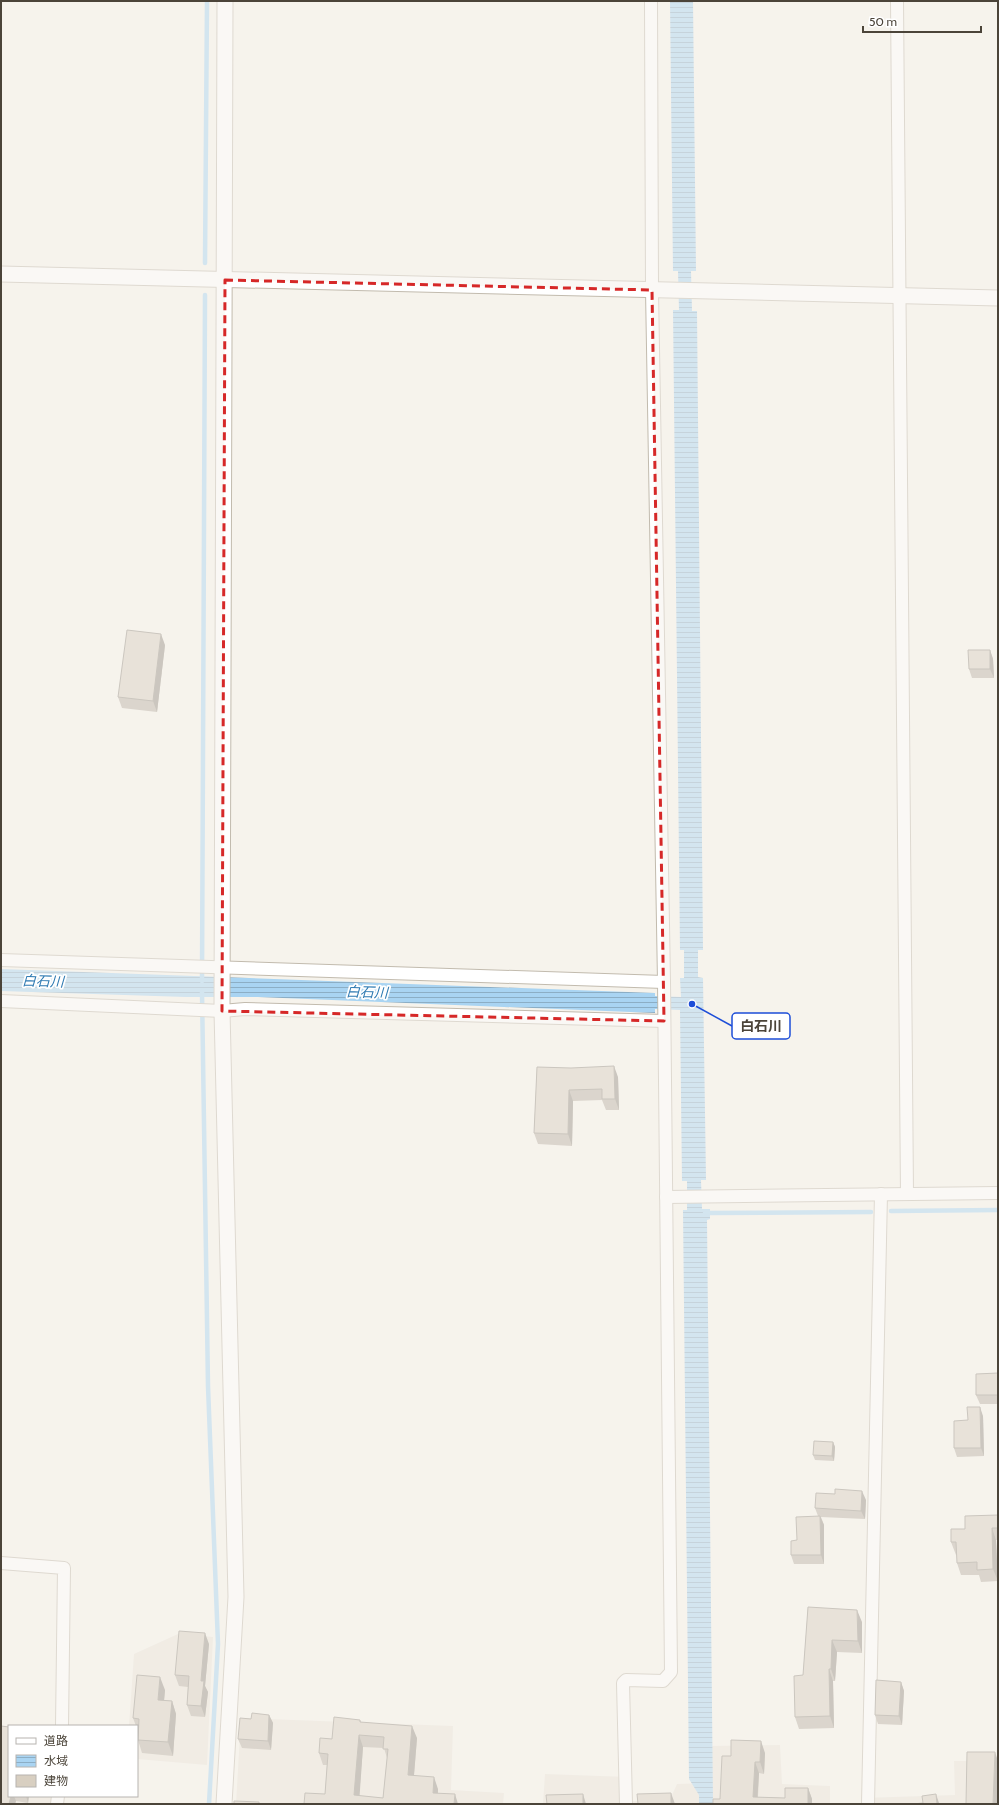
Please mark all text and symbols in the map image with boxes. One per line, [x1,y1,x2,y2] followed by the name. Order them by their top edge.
[863,8,981,34] scale bar
[869,14,897,29] text: 50 m
[22,971,66,991] water label: 白石川
[346,982,390,1002] water label: 白石川
[732,1013,790,1039] callout: 白石川
[740,1017,782,1035] text: 白石川
[8,1725,138,1797] legend
[44,1733,68,1748] text: 道路
[44,1753,68,1768] text: 水域
[44,1773,68,1788] text: 建物

